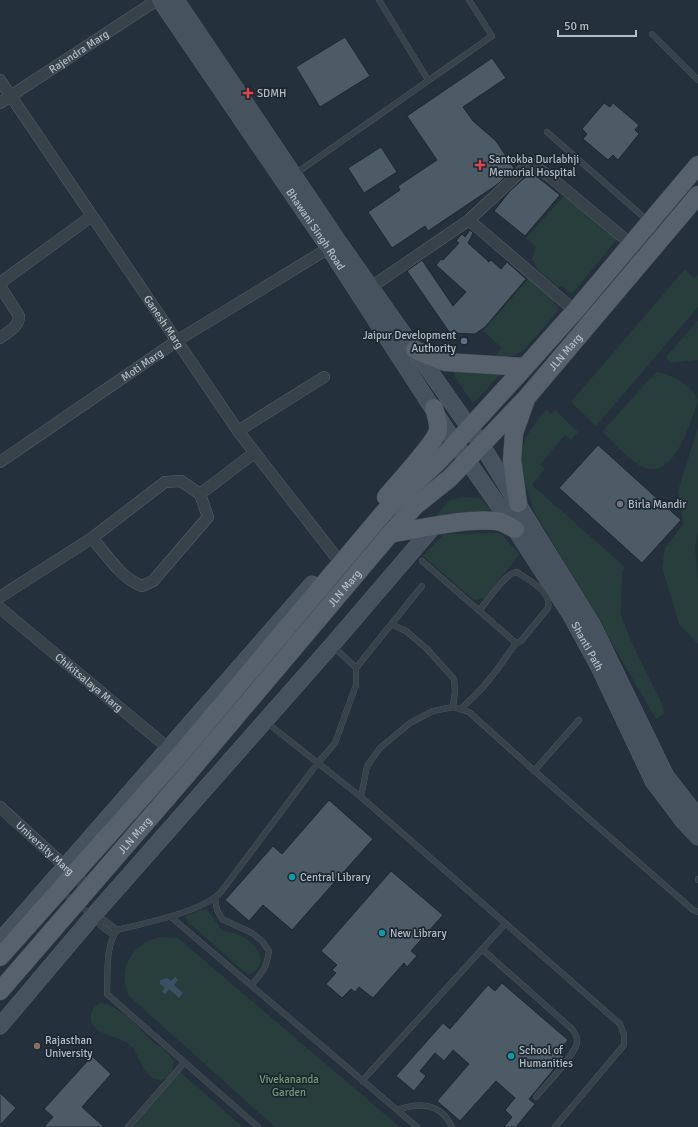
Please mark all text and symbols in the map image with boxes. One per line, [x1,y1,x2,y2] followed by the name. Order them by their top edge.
[558,12,636,38] scale bar
[564,19,589,34] text: 50 m
[47,27,111,76] street label: Rajendra Marg
[242,87,254,99] marker: SDMH
[257,87,287,100] place label: SDMH
[489,153,579,179] place label: Santokba Durlabhji Memorial Hospital
[474,159,486,171] marker: Santokba Durlabhji Memorial Hospital
[283,186,348,273] street label: Bhawani Singh Road
[141,293,186,351] street label: Ganesh Marg
[363,329,457,355] place label: Jaipur Development Authority
[546,331,585,374] street label: JLN Marg
[459,336,469,346] marker: Jaipur Development Authority
[119,346,166,384] street label: Moti Marg
[628,498,686,511] place label: Birla Mandir
[615,499,625,509] marker: Birla Mandir
[325,567,364,610] street label: JLN Marg
[568,619,606,673] street label: Shanti Path
[52,651,126,715] street label: Chikitsalaya Marg
[116,814,155,857] street label: JLN Marg
[13,819,77,878] street label: University Marg
[300,871,371,884] place label: Central Library
[287,872,297,882] marker: Central Library
[390,927,447,940] place label: New Library
[377,928,387,938] marker: New Library
[45,1034,93,1060] place label: Rajasthan University
[32,1041,42,1051] marker: Rajasthan University
[519,1044,573,1070] place label: School of Humanities
[506,1051,516,1061] marker: School of Humanities
[259,1073,319,1099] park label: Vivekananda Garden

